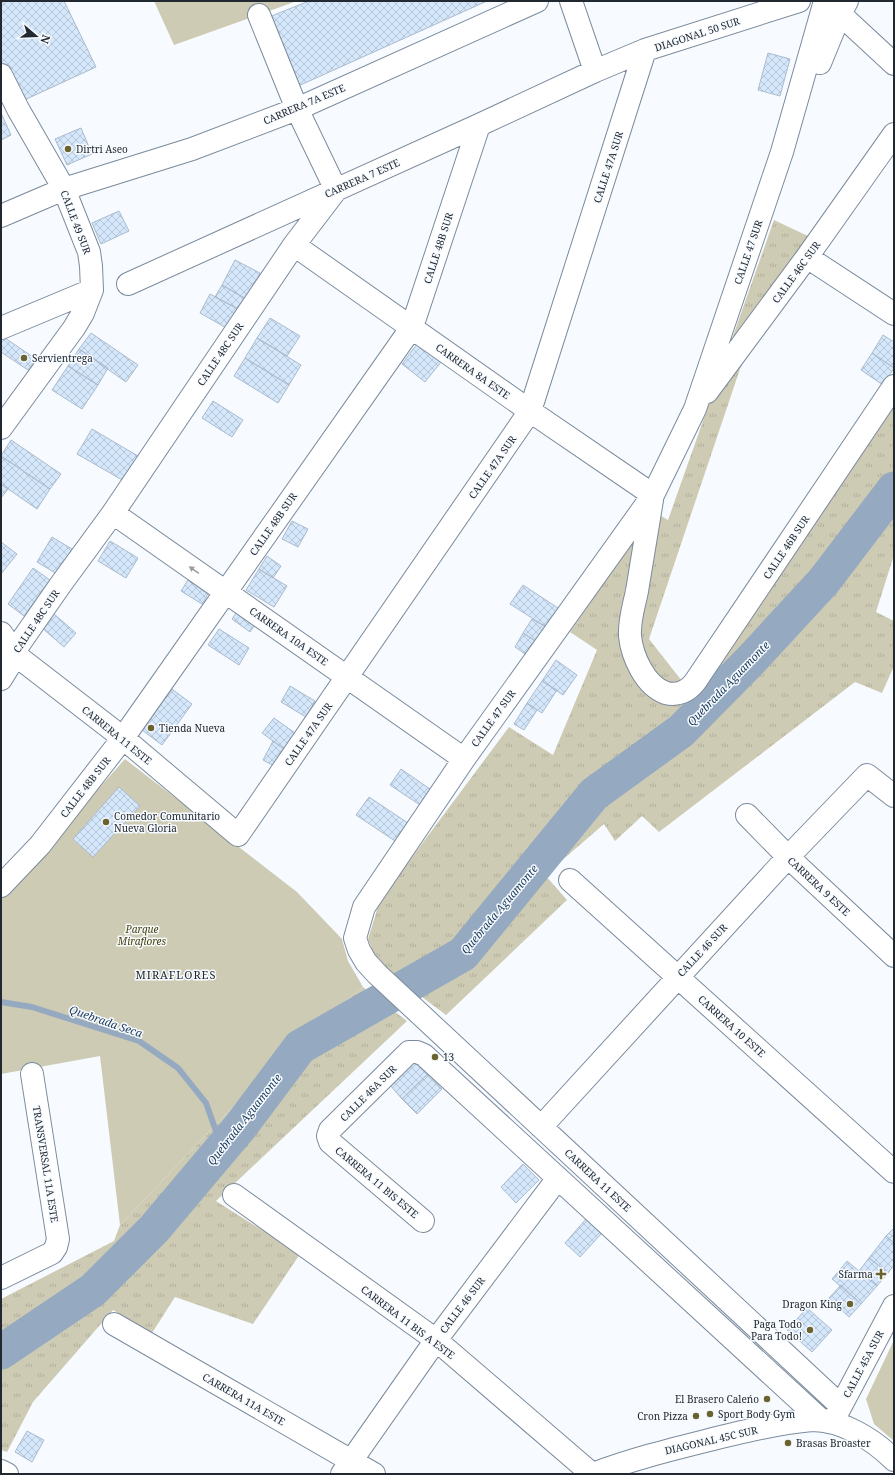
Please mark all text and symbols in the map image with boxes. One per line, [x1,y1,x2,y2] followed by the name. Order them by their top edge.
[653,13,742,54] street label: DIAGONAL 50 SUR
[16,16,56,56] north arrow
[37,33,54,46] text: N
[261,80,347,128] street label: CARRERA 7A ESTE
[590,129,626,205] street label: CALLE 47A SUR
[76,142,128,156] place label: Dirtri Aseo
[63,144,73,154] marker: Dirtri Aseo
[322,155,402,201] street label: CARRERA 7 ESTE
[57,188,95,256] street label: CALLE 49 SUR
[420,210,456,285] street label: CALLE 48B SUR
[730,217,766,286] street label: CALLE 47 SUR
[769,238,824,306] street label: CALLE 46C SUR
[194,319,247,388] street label: CALLE 48C SUR
[433,340,513,402] street label: CARRERA 8A ESTE
[32,351,93,365] place label: Servientrega
[19,353,29,363] marker: Servientrega
[465,432,519,502] street label: CALLE 47A SUR
[246,489,300,558] street label: CALLE 48B SUR
[760,512,813,582] street label: CALLE 46B SUR
[188,566,199,574] one-way arrow
[10,586,63,655] street label: CALLE 48C SUR
[247,603,331,669] street label: CARRERA 10A ESTE
[684,637,773,729] water label: Quebrada Aguamonte
[468,686,519,749] street label: CALLE 47 SUR
[281,699,335,769] street label: CALLE 47A SUR
[79,702,155,768] street label: CARRERA 11 ESTE
[159,721,226,735] place label: Tienda Nueva
[146,723,156,733] marker: Tienda Nueva
[57,753,114,820] street label: CALLE 48B SUR
[114,809,220,835] place label: Comedor Comunitario Nueva Gloria
[101,817,111,827] marker: Comedor Comunitario Nueva Gloria
[785,853,853,919] street label: CARRERA 9 ESTE
[457,861,541,957] water label: Quebrada Aguamonte
[674,920,730,979] street label: CALLE 46 SUR
[117,922,167,948] park label: Parque Miraflores
[136,967,216,982] district label: MIRAFLORES
[695,992,769,1060] street label: CARRERA 10 ESTE
[67,1001,145,1041] water label: Quebrada Seca
[443,1050,455,1064] place label: 13
[430,1052,440,1062] marker: 13
[337,1061,400,1124] street label: CALLE 46A SUR
[204,1070,285,1168] water label: Quebrada Aguamonte
[30,1105,62,1223] street label: TRANSVERSAL 11A ESTE
[332,1143,422,1221] street label: CARRERA 11 BIS ESTE
[562,1145,634,1215] street label: CARRERA 11 ESTE
[838,1267,873,1281] place label: Sfarma
[876,1269,886,1279] marker: Sfarma
[436,1274,488,1336] street label: CALLE 46 SUR
[358,1282,458,1362] street label: CARRERA 11 BIS A ESTE
[782,1297,843,1311] place label: Dragon King
[845,1299,855,1309] marker: Dragon King
[751,1317,802,1343] place label: Paga Todo Para Todo!
[805,1325,815,1335] marker: Paga Todo Para Todo!
[839,1327,887,1400] street label: CALLE 45A SUR
[200,1370,288,1428] street label: CARRERA 11A ESTE
[675,1392,759,1406] place label: El Brasero Caleńo
[762,1394,772,1404] marker: El Brasero Caleńo
[718,1407,796,1421] place label: Sport Body Gym
[637,1409,688,1423] place label: Cron Pizza
[705,1409,715,1419] marker: Sport Body Gym
[691,1411,701,1421] marker: Cron Pizza
[663,1422,759,1458] street label: DIAGONAL 45C SUR
[796,1436,871,1450] place label: Brasas Broaster
[783,1438,793,1448] marker: Brasas Broaster

